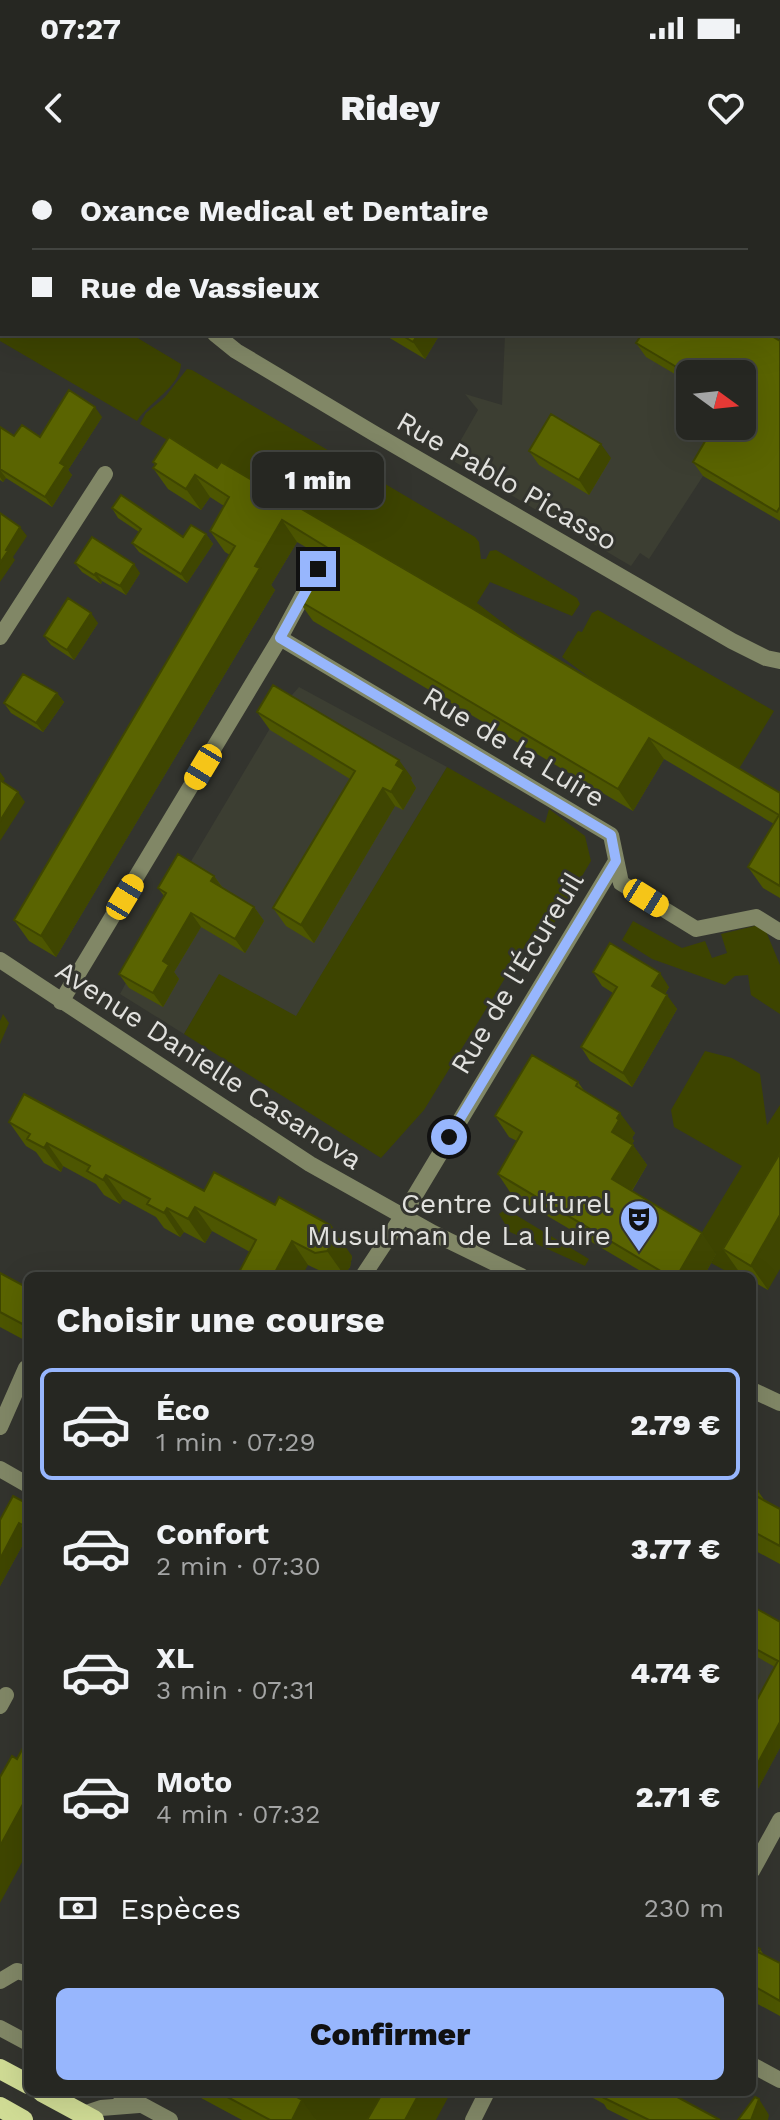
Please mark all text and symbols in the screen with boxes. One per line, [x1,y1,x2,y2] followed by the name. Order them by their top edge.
[40,11,121,46] text: 07:27
[32,86,76,130] icon: back
[704,86,748,130] icon: heart
[340,87,440,129] text: Ridey
[80,193,489,228] text: Oxance Medical et Dentaire
[80,270,319,305] text: Rue de Vassieux
[676,360,756,440] north arrow
[676,360,756,440] map controls
[391,404,623,558] street label: Rue Pablo Picasso
[252,453,384,509] callout: 1 min
[285,465,351,495] text: 1 min
[300,551,336,587] route end
[417,680,611,814] street label: Rue de la Luire
[180,740,226,794] car
[444,866,591,1080] street label: Rue de l'Écureuil
[102,870,148,924] car
[619,875,673,921] car
[50,954,368,1176] street label: Avenue Danielle Casanova
[431,1119,467,1155] route start
[307,1187,611,1252] place label: Centre Culturel Musulman de La Luire
[618,1198,660,1253] theatre icon: Centre Culturel Musulman de La Luire
[56,1299,385,1341] text: Choisir une course
[60,1388,132,1460] icon: car
[156,1392,210,1427] text: Éco
[630,1407,720,1442] text: 2.79 €
[156,1427,316,1457] text: 1 min · 07:29
[60,1512,132,1584] icon: car
[156,1516,269,1551] text: Confort
[631,1531,720,1566] text: 3.77 €
[156,1551,321,1581] text: 2 min · 07:30
[60,1636,132,1708] icon: car
[156,1640,194,1675] text: XL
[630,1655,720,1690] text: 4.74 €
[156,1675,315,1705] text: 3 min · 07:31
[60,1760,132,1832] icon: car
[156,1764,232,1799] text: Moto
[635,1779,720,1814] text: 2.71 €
[156,1799,320,1829] text: 4 min · 07:32
[56,1886,100,1930] icon: cash
[120,1891,241,1926] text: Espèces
[644,1893,724,1923] text: 230 m
[56,1988,724,2080] button: Confirmer

